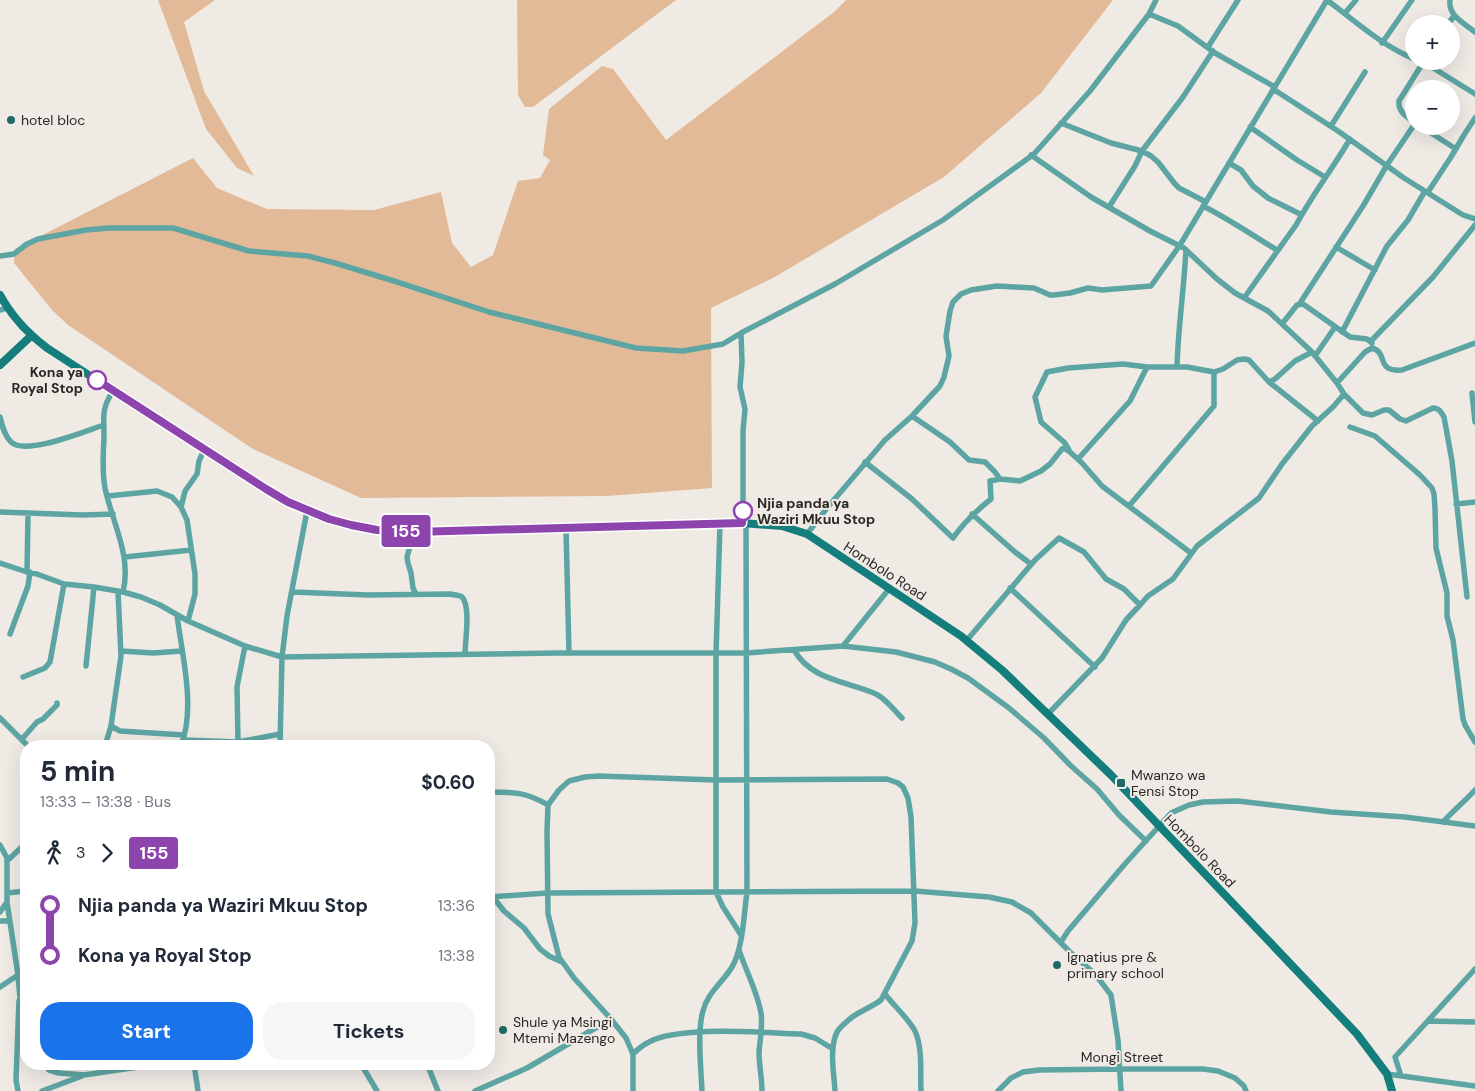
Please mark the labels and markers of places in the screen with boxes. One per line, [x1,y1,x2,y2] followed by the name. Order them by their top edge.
[21,111,85,129] place label: hotel bloc
[5,114,17,126] marker: hotel bloc
[12,363,83,397] place label: Kona ya Royal Stop
[87,370,107,390] marker: Kona ya Royal Stop
[757,494,875,528] place label: Njia panda ya Waziri Mkuu Stop
[733,501,753,521] marker: Njia panda ya Waziri Mkuu Stop
[1131,766,1205,800] place label: Mwanzo wa Fensi Stop
[1115,777,1127,789] marker: Mwanzo wa Fensi Stop
[1067,948,1164,982] place label: Ignatius pre & primary school
[1051,959,1063,971] marker: Ignatius pre & primary school
[513,1013,615,1047] place label: Shule ya Msingi Mtemi Mazengo
[497,1024,509,1036] marker: Shule ya Msingi Mtemi Mazengo

